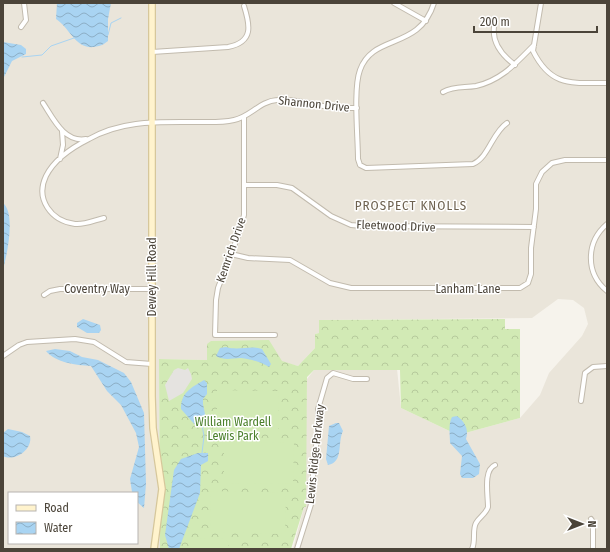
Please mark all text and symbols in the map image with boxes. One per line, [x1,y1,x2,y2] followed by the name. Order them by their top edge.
[474,8,597,34] scale bar
[480,15,510,29] text: 200 m
[278,93,350,115] street label: Shannon Drive
[355,198,467,213] district label: PROSPECT KNOLLS
[213,215,249,285] street label: Kemrich Drive
[356,218,436,234] street label: Fleetwood Drive
[145,237,159,317] street label: Dewey Hill Road
[64,282,130,296] street label: Coventry Way
[435,282,501,296] street label: Lanham Lane
[303,403,327,504] street label: Lewis Ridge Parkway
[195,415,271,443] park label: William Wardell Lewis Park
[8,492,138,544] legend
[44,501,69,515] text: Road
[562,504,602,544] north arrow
[44,521,73,535] text: Water
[585,521,598,527] text: N

